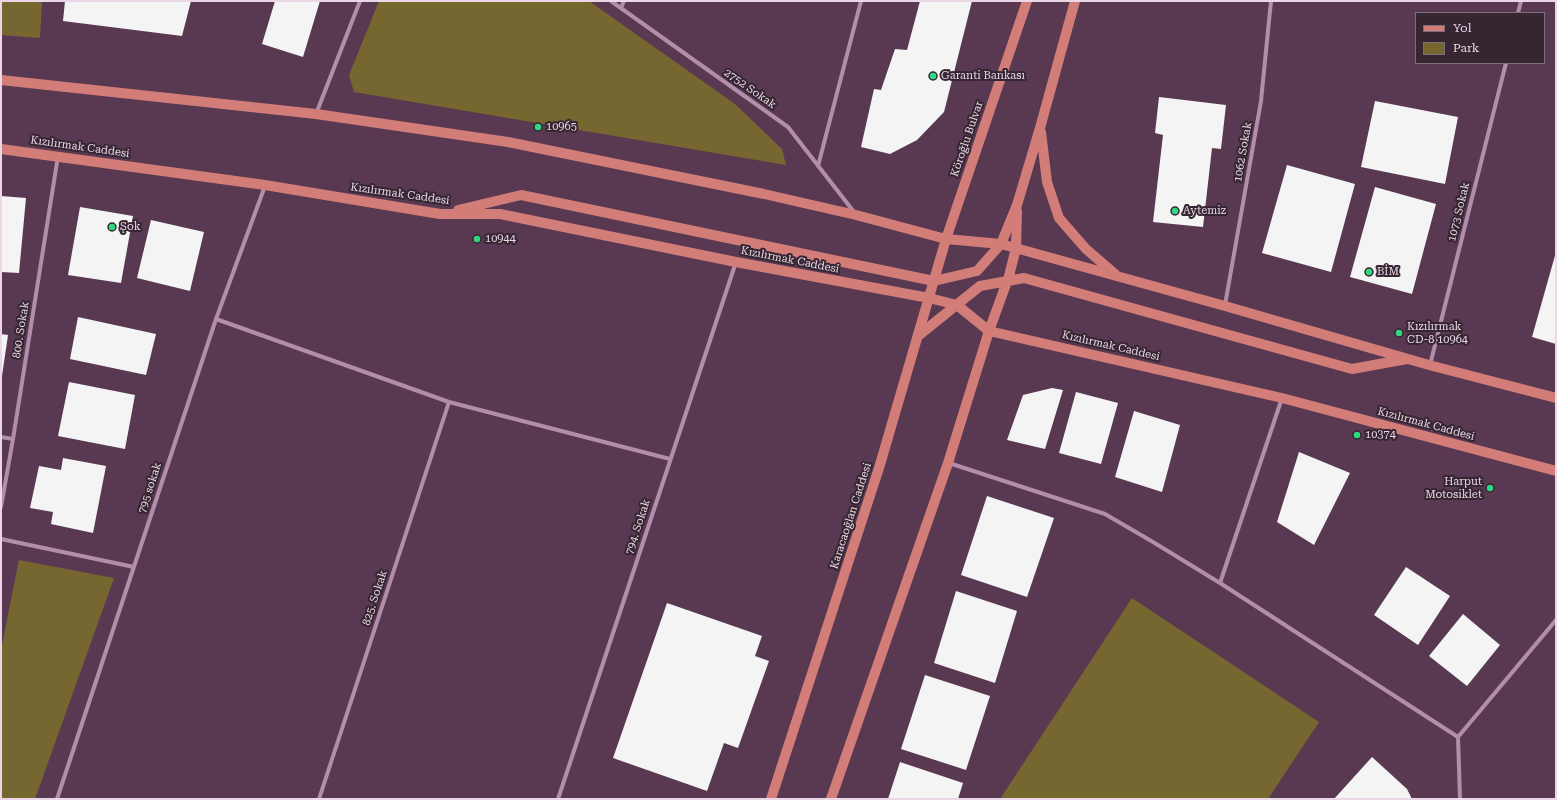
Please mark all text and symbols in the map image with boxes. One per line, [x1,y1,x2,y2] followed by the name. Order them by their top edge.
[1415,12,1545,64] legend
[1453,21,1471,35] text: Yol
[1453,41,1479,55] text: Park
[721,66,779,112] street label: 2752 Sokak
[941,69,1025,83] place label: Garanti Bankası
[928,71,938,81] marker: Garanti Bankası
[948,99,986,179] street label: Köroğlu Bulvar
[546,120,577,134] place label: 10965
[1231,121,1255,183] street label: 1062 Sokak
[533,122,543,132] marker: 10965
[30,134,130,160] street label: Kızılırmak Caddesi
[350,181,450,207] street label: Kızılırmak Caddesi
[1445,181,1473,243] street label: 1073 Sokak
[1183,204,1226,218] place label: Aytemiz
[1170,206,1180,216] marker: Aytemiz
[120,220,141,234] place label: Şok
[107,222,117,232] marker: Şok
[485,232,516,246] place label: 10944
[472,234,482,244] marker: 10944
[740,244,840,276] street label: Kızılırmak Caddesi
[1377,265,1399,279] place label: BİM
[1364,267,1374,277] marker: BİM
[10,301,32,359] street label: 800. Sokak
[1407,320,1468,346] place label: Kızılırmak CD-8 10964
[1061,328,1161,364] street label: Kızılırmak Caddesi
[1394,328,1404,338] marker: Kızılırmak CD-8 10964
[1376,405,1476,443] street label: Kızılırmak Caddesi
[1365,428,1396,442] place label: 10374
[1352,430,1362,440] marker: 10374
[136,461,164,515] street label: 795 sokak
[828,461,874,571] street label: Karacaoğlan Caddesi
[1425,475,1482,501] place label: Harput Motosiklet
[1485,483,1495,493] marker: Harput Motosiklet
[623,498,653,556] street label: 794. Sokak
[360,569,390,627] street label: 825. Sokak

